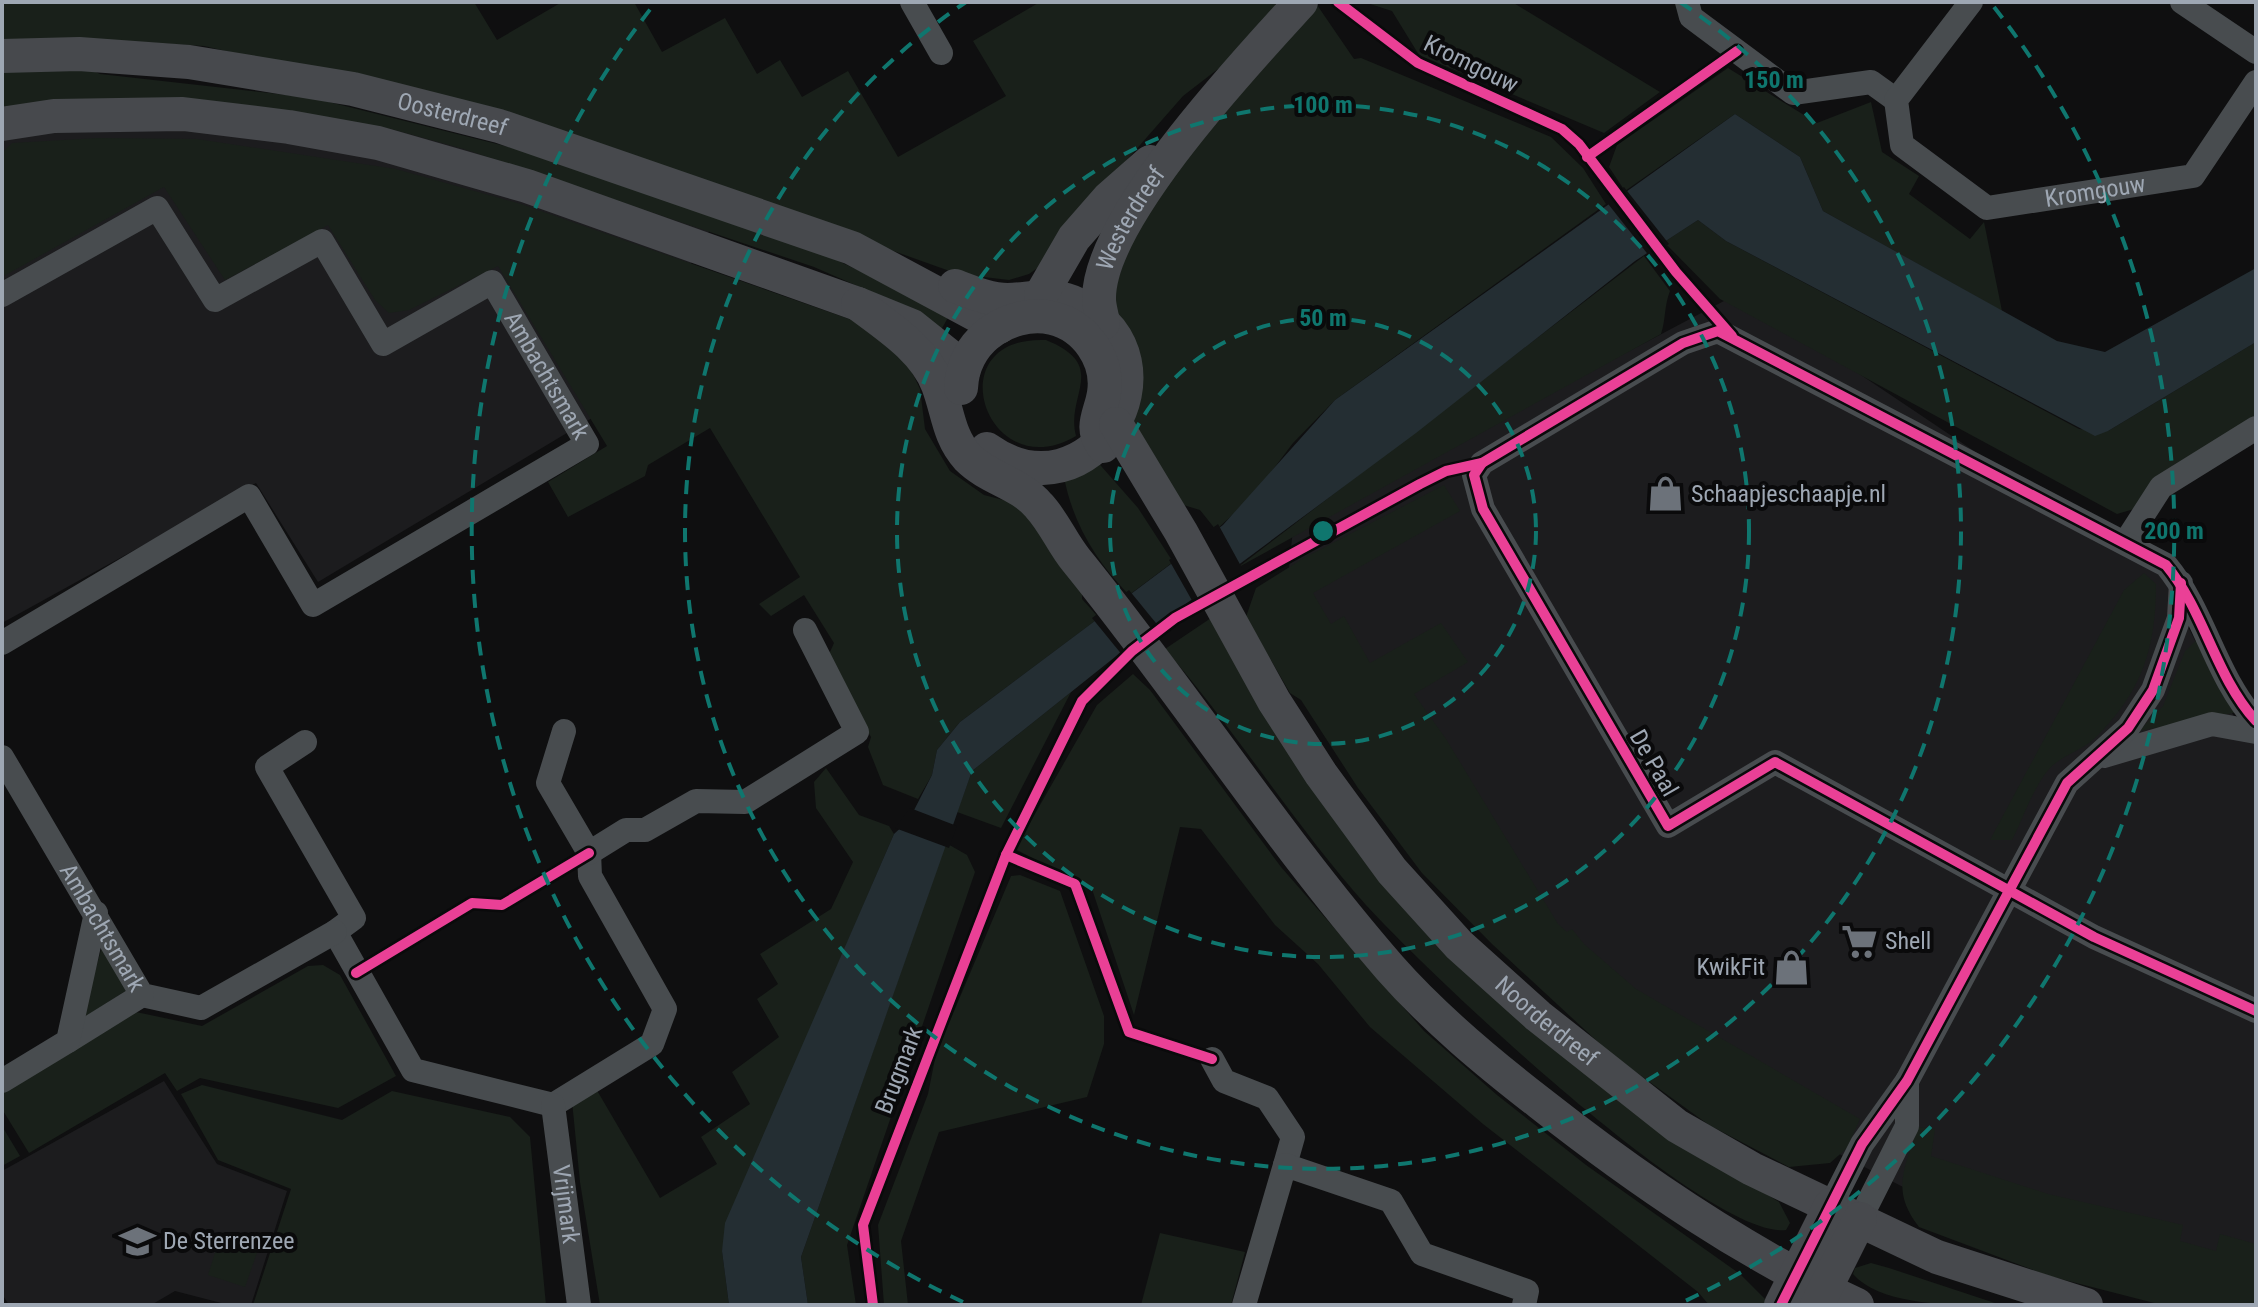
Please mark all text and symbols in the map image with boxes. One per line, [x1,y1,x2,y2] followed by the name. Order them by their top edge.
[1419,29,1523,99] street label: Kromgouw
[1744,66,1804,94] text: 150 m
[395,87,511,142] street label: Oosterdreef
[1293,91,1353,119] text: 100 m
[1091,161,1171,274] street label: Westerdreef
[2043,170,2147,213] street label: Kromgouw
[1299,304,1347,332] text: 50 m
[498,306,595,445] street label: Ambachtsmark
[1646,475,1684,513] shop icon: Schaapjeschaapje.nl
[1691,480,1886,508] place label: Schaapjeschaapje.nl
[1309,517,1337,545] centre of rings
[2144,517,2204,545] text: 200 m
[1624,725,1684,801] street label: De Paal
[54,859,151,997] street label: Ambachtsmark
[1840,922,1878,960] supermarket icon: Shell
[1885,927,1931,955] place label: Shell
[1772,948,1810,986] shop icon: KwikFit
[1697,953,1765,981] place label: KwikFit
[1489,970,1604,1072] street label: Noorderdreef
[870,1022,929,1118] street label: Brugmark
[547,1163,585,1245] street label: Vrijmark
[118,1222,156,1260] school or university icon: De Sterrenzee
[163,1227,294,1255] place label: De Sterrenzee

